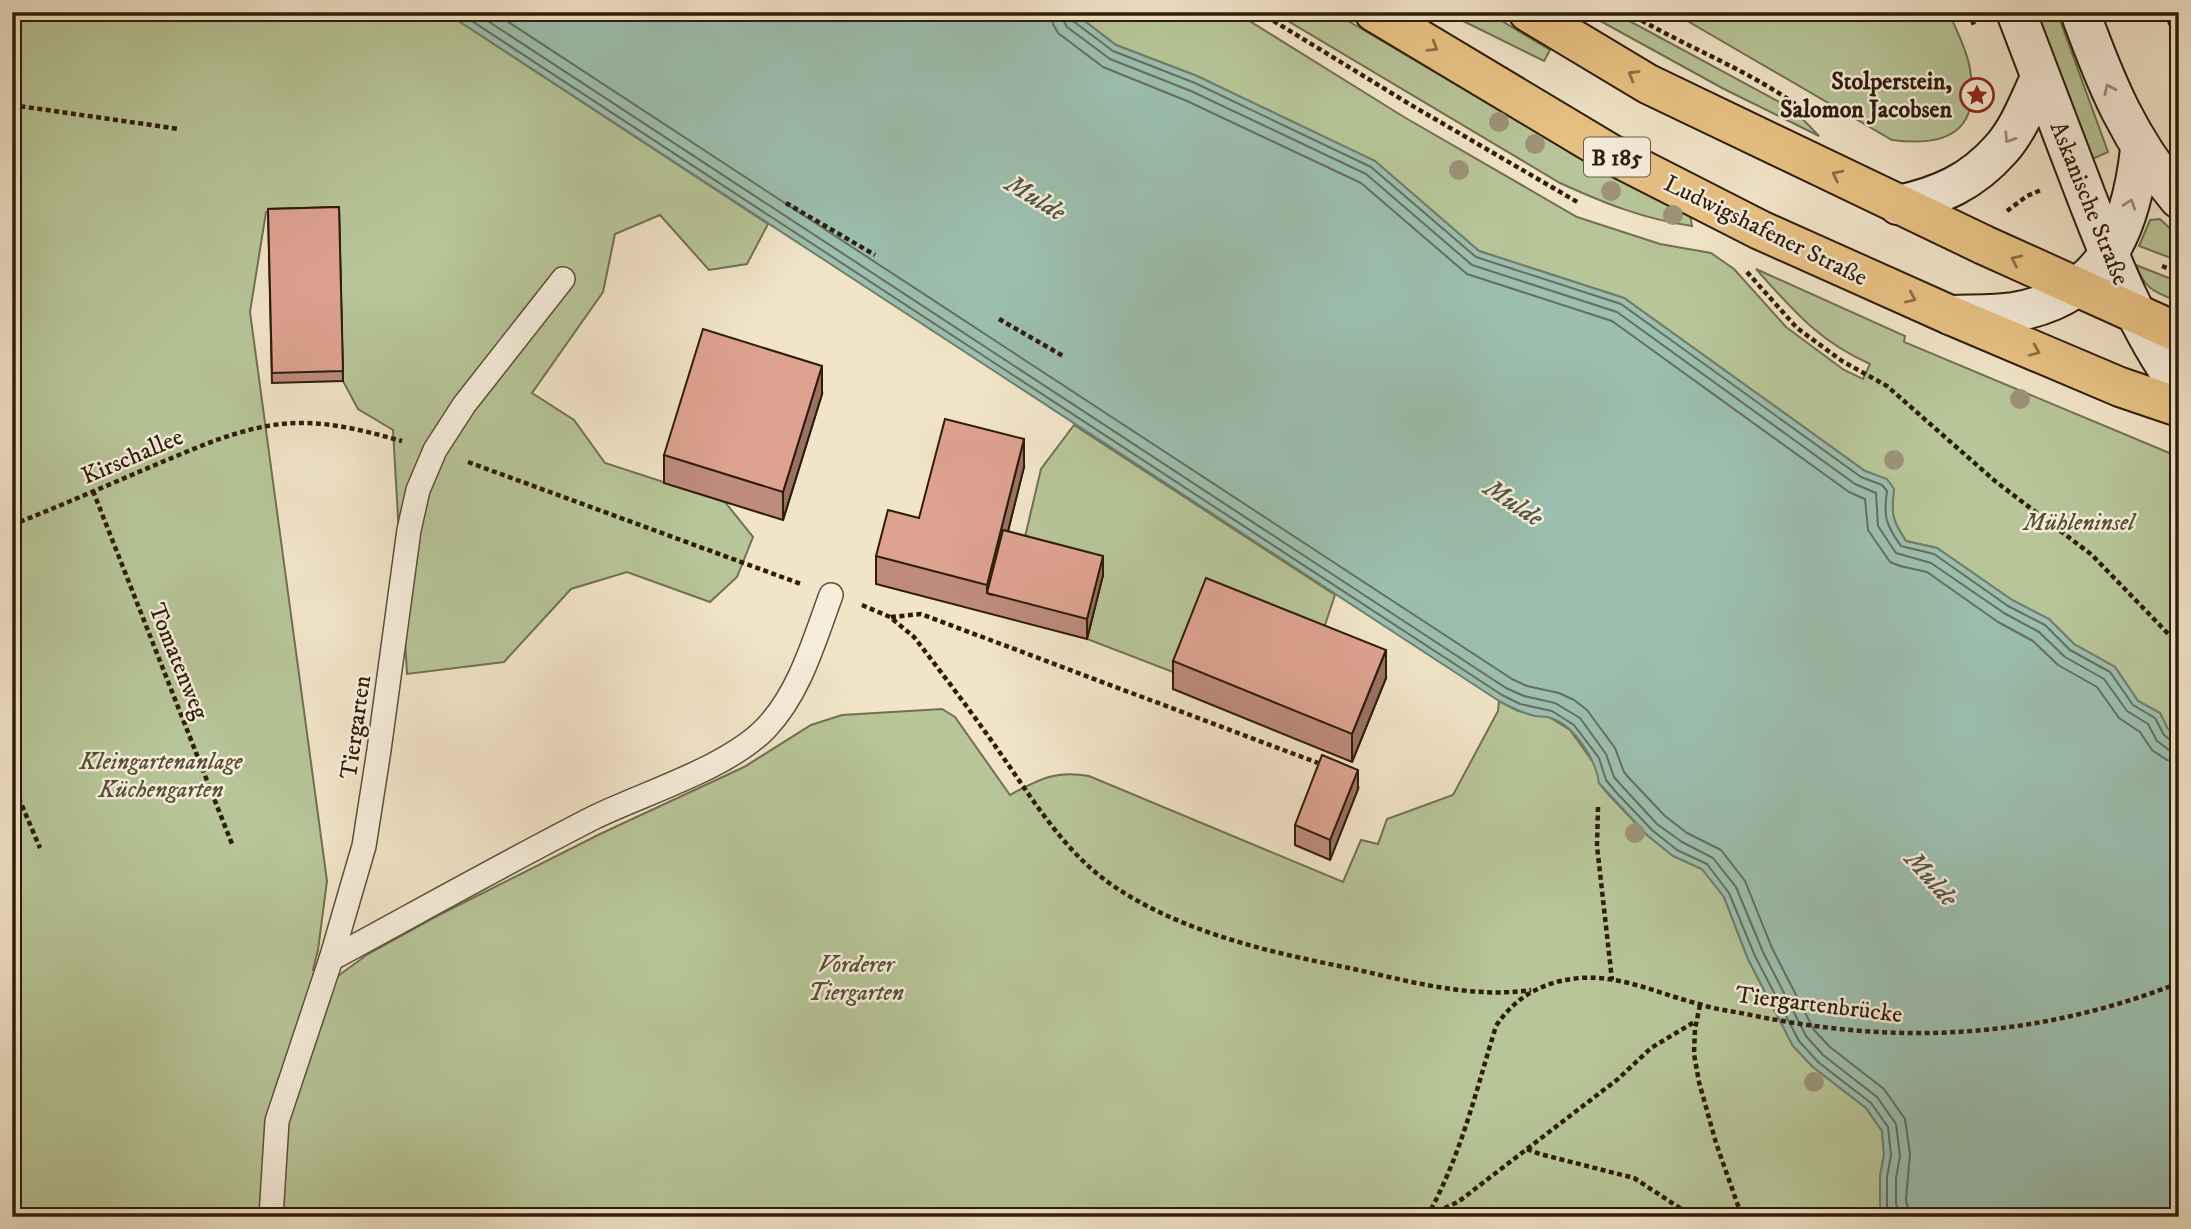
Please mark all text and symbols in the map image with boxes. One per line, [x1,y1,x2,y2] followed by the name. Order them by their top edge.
[1425,39,1438,52] one-way arrow
[1780,67,1952,125] place label: Stolperstein, Salomon Jacobsen
[1627,70,1640,83] one-way arrow
[1958,76,1996,114] place icon: Stolperstein, Salomon Jacobsen
[2103,84,2117,96] one-way arrow
[2043,117,2136,290] street label: Askanische Straße
[2004,130,2017,143] one-way arrow
[1584,138,1650,176] road number: B 185
[998,167,1072,230] water label: Mulde
[1659,169,1872,293] street label: Ludwigshafener Straße
[1832,169,1844,183] one-way arrow
[2122,198,2136,210] one-way arrow
[2010,254,2023,268] one-way arrow
[1903,290,1916,304] one-way arrow
[2028,343,2041,357] one-way arrow
[77,422,188,492] street label: Kirschallee
[1476,471,1550,535] water label: Mulde
[2022,508,2137,538] park label: Mühleninsel
[141,599,215,724] street label: Tomatenweg
[334,673,378,781] street label: Tiergarten
[78,747,243,805] park label: Kleingartenanlage Küchengarten
[1896,843,1965,915] water label: Mulde
[808,950,904,1008] park label: Vorderer Tiergarten
[1734,980,1904,1030] street label: Tiergartenbrücke

